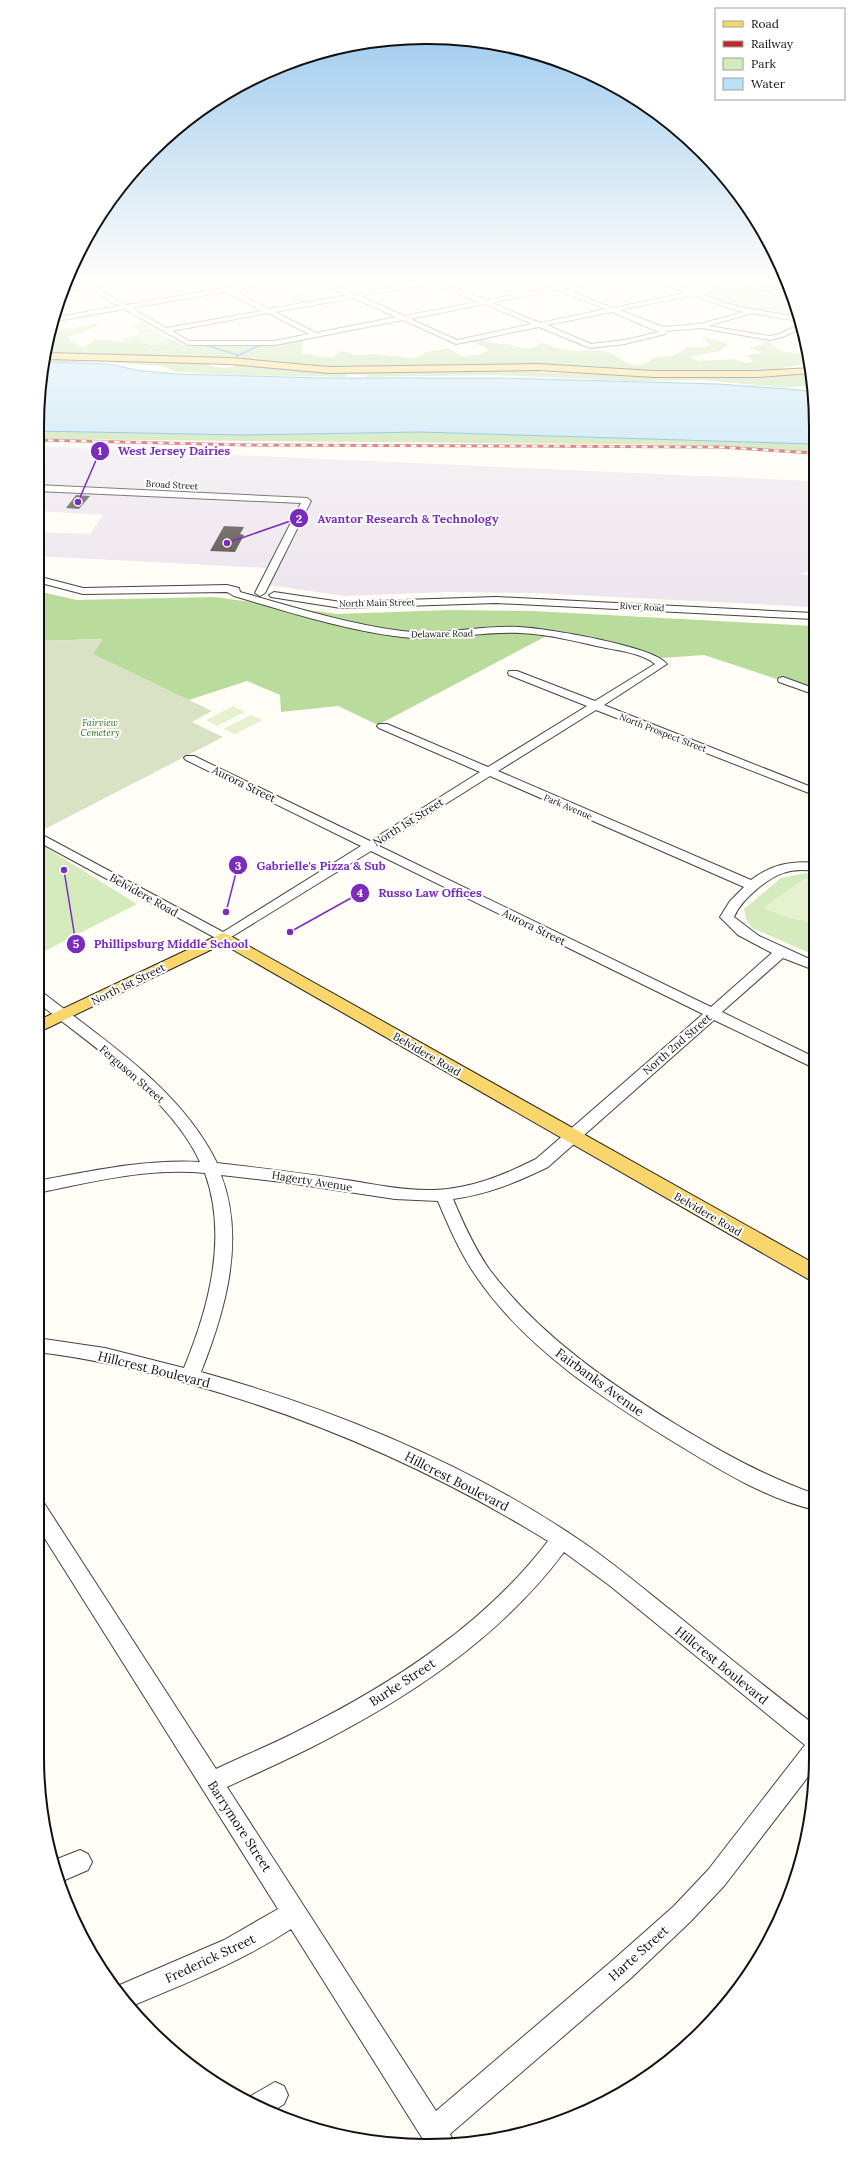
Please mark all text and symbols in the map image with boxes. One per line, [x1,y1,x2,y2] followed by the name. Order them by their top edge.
[715,8,845,100] legend
[751,16,779,31] text: Road
[751,36,794,51] text: Railway
[751,56,777,71] text: Park
[751,76,786,91] text: Water
[90,439,238,463] callout: West Jersey Dairies
[98,443,103,458] text: 1
[118,443,230,458] text: West Jersey Dairies
[146,478,199,491] street label: Broad Street
[289,506,506,530] callout: Avantor Research & Technology
[296,511,302,526] text: 2
[317,511,499,526] text: Avantor Research & Technology
[339,596,416,609] street label: North Main Street
[619,600,665,613] street label: River Road
[411,627,474,640] street label: Delaware Road
[618,711,709,754] street label: North Prospect Street
[80,717,120,738] park label: Fairview Cemetery
[209,762,279,806] street label: Aurora Street
[542,791,594,822] street label: Park Avenue
[370,794,447,849] street label: North 1st Street
[228,853,393,877] callout: Gabrielle's Pizza & Sub
[235,858,242,873] text: 3
[256,858,386,873] text: Gabrielle's Pizza & Sub
[107,870,181,920] street label: Belvidere Road
[350,881,489,905] callout: Russo Law Offices
[357,885,364,900] text: 4
[378,885,482,900] text: Russo Law Offices
[499,905,569,949] street label: Aurora Street
[66,932,257,956] callout: Phillipsburg Middle School
[73,936,80,951] text: 5
[94,936,248,951] text: Phillipsburg Middle School
[89,960,168,1008] street label: North 1st Street
[640,1010,715,1078] street label: North 2nd Street
[391,1029,464,1079] street label: Belvidere Road
[97,1042,168,1106] street label: Ferguson Street
[271,1168,353,1194] street label: Hagerty Avenue
[672,1189,745,1239] street label: Belvidere Road
[552,1345,647,1420] street label: Fairbanks Avenue
[96,1347,212,1392] street label: Hillcrest Boulevard
[402,1448,512,1515] street label: Hillcrest Boulevard
[672,1623,772,1708] street label: Hillcrest Boulevard
[366,1655,439,1710] street label: Burke Street
[204,1778,275,1875] street label: Barrymore Street
[605,1922,672,1985] street label: Harte Street
[162,1930,258,1987] street label: Frederick Street

